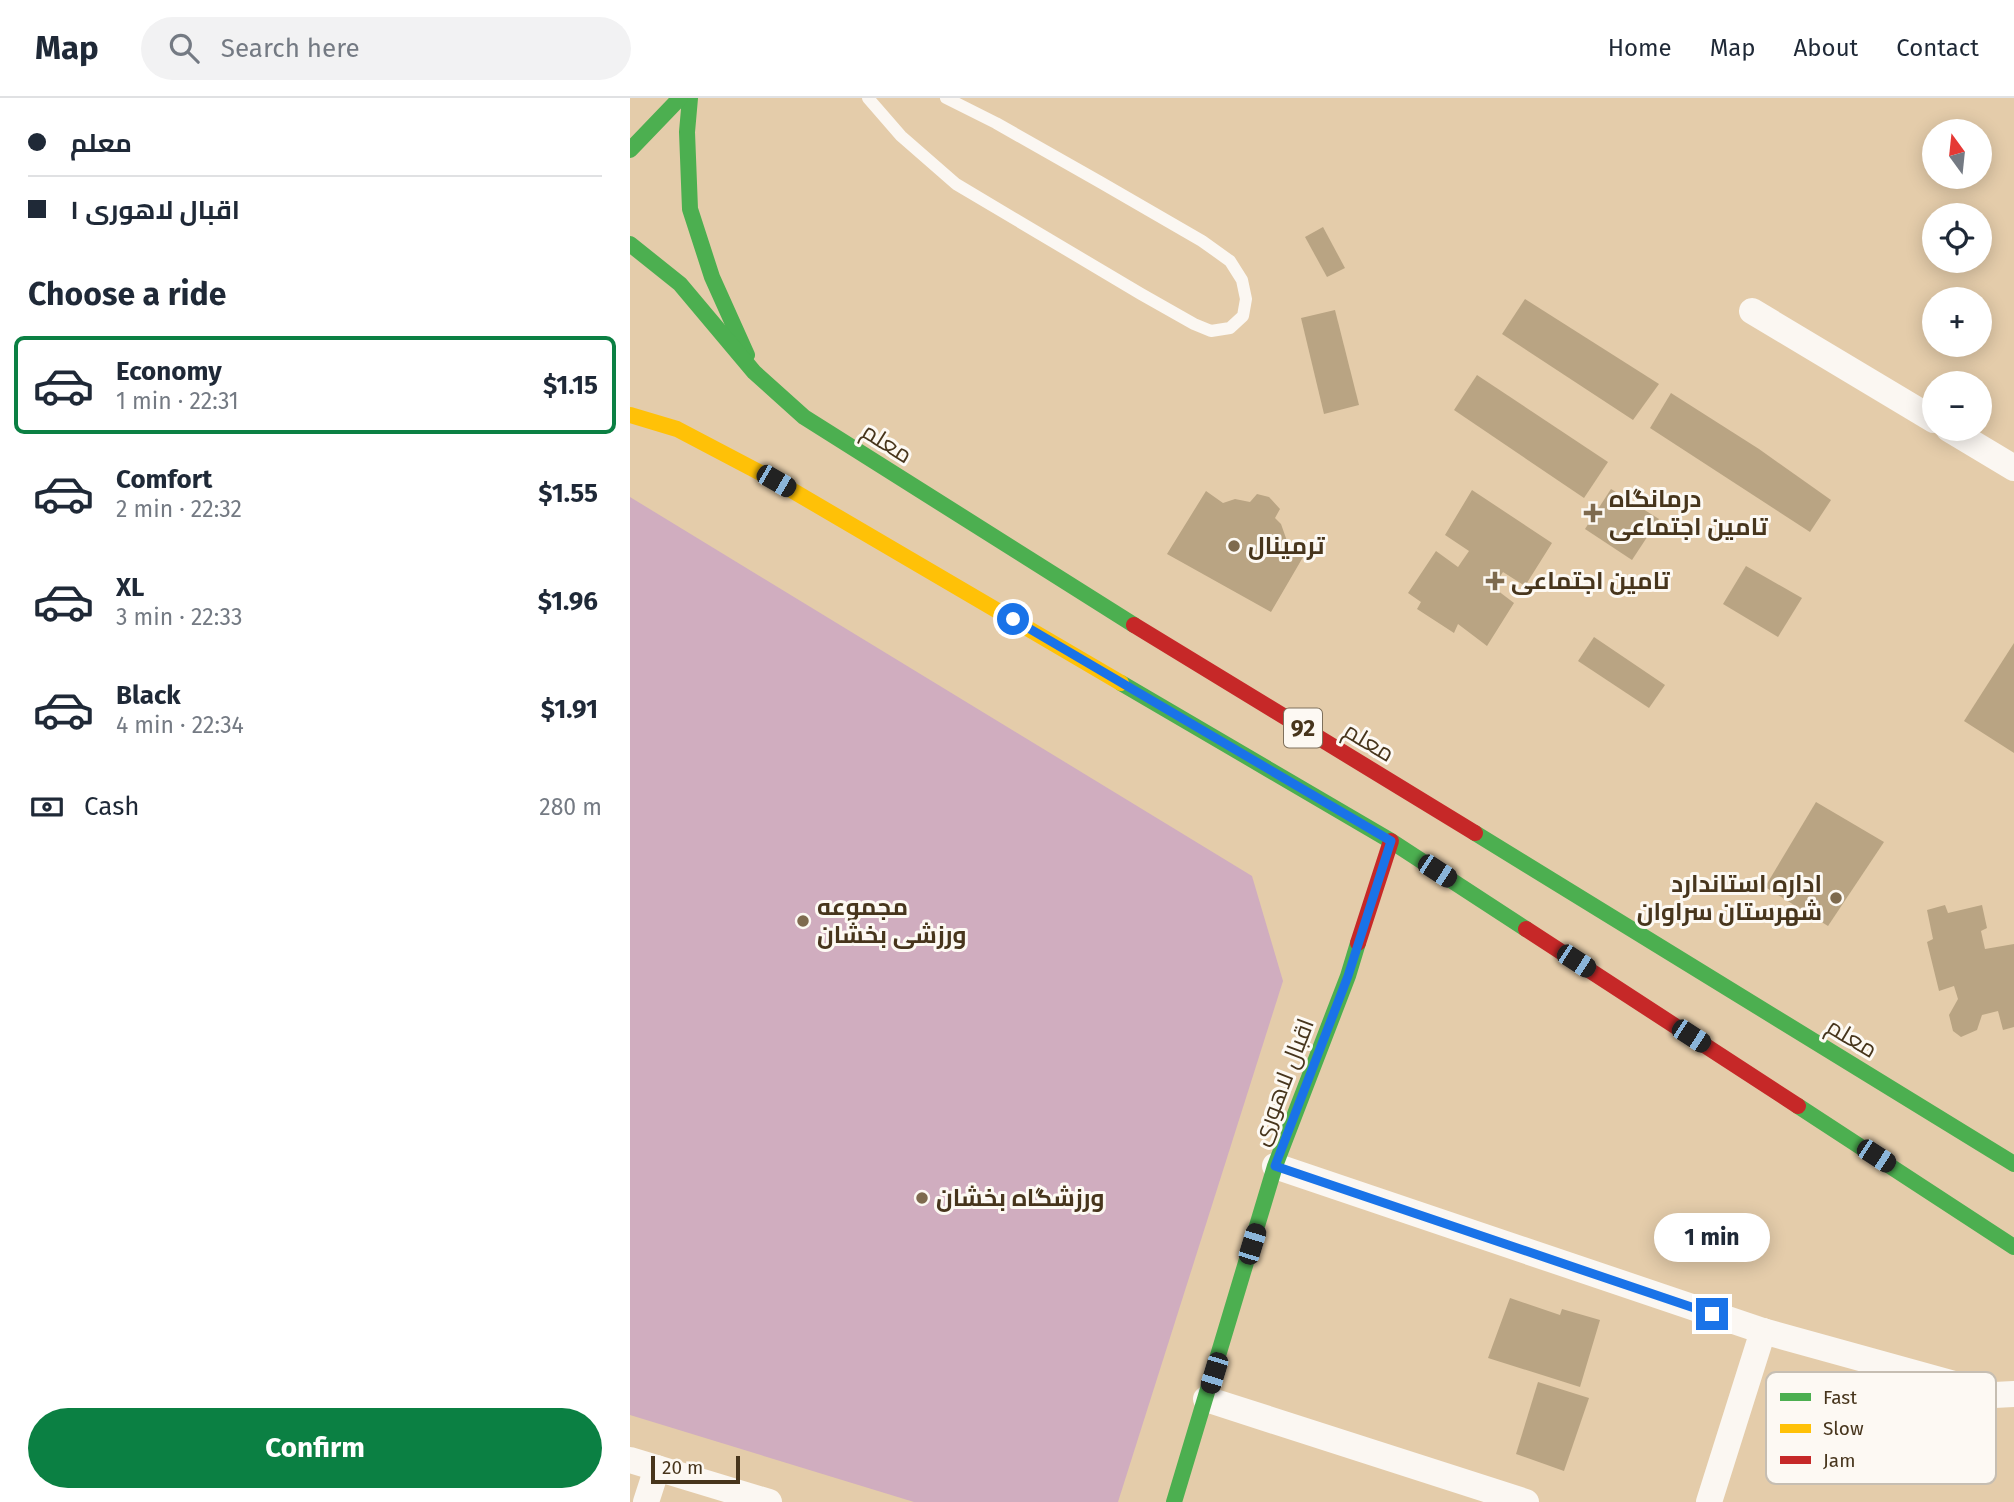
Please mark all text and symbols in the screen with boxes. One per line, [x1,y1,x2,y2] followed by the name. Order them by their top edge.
[141,17,631,80] search box
[35,28,99,68] text: Map
[165,29,203,67] icon: search
[221,33,360,64] text: Search here
[1608,34,1672,62] text: Home
[1710,34,1756,62] text: Map
[1794,34,1858,62] text: About
[1896,34,1979,62] text: Contact
[1922,119,1992,189] north arrow
[1922,119,1992,441] map controls
[70,128,132,159] text: معلم
[70,195,240,226] text: اقبال لاهوری ۱
[1922,203,1992,273] button: locate
[28,275,226,313] text: Choose a ride
[1922,287,1992,357] button: +
[32,354,95,417] icon: car
[116,356,222,387] text: Economy
[543,370,598,401] text: $1.15
[1922,371,1992,441] button: −
[116,387,239,415] text: 1 min · 22:31
[856,417,917,471] street label: معلم
[753,461,800,501] car
[32,462,95,525] icon: car
[116,464,212,495] text: Comfort
[538,478,598,509] text: $1.55
[1609,485,1769,541] place label: درمانگاه تامین اجتماعی
[116,495,242,523] text: 2 min · 22:32
[1583,503,1603,523] marker: درمانگاه تامین اجتماعی
[1248,532,1326,560] place label: ترمینال
[1226,538,1242,554] marker: ترمینال
[1511,567,1671,595] place label: تامین اجتماعی
[32,570,95,633] icon: car
[1485,571,1505,591] marker: تامین اجتماعی
[116,572,144,603] text: XL
[538,586,598,617] text: $1.96
[116,603,242,631] text: 3 min · 22:33
[997,603,1029,635] route start
[32,678,95,741] icon: car
[116,680,181,711] text: Black
[541,694,598,725] text: $1.91
[1284,708,1322,748] road number: 92
[116,711,244,739] text: 4 min · 22:34
[1338,716,1399,770] street label: معلم
[28,788,66,826] icon: cash
[84,791,140,822] text: Cash
[539,793,602,821] text: 280 m
[1414,851,1461,891] car
[1637,870,1822,926] place label: اداره استاندارد شهرستان سراوان
[1828,890,1844,906] marker: اداره استاندارد شهرستان سراوان
[817,893,966,949] place label: مجموعه ورزشی بخشان
[795,913,811,929] marker: مجموعه ورزشی بخشان
[1553,941,1600,981] car
[1821,1012,1882,1066] street label: معلم
[1246,1015,1320,1149] street label: اقبال لاهوری
[1668,1016,1715,1056] car
[1853,1136,1900,1176] car
[936,1184,1104,1212] place label: ورزشگاه بخشان
[914,1190,930,1206] marker: ورزشگاه بخشان
[1654,1212,1770,1262] callout: 1 min
[1236,1221,1269,1267] car
[1684,1223,1740,1251] text: 1 min
[1696,1298,1728,1330] route end
[1198,1350,1231,1396] car
[1766,1372,1996,1484] legend
[1823,1386,1857,1409] text: Fast
[28,1408,602,1488] button: Confirm
[1823,1417,1864,1440] text: Slow
[1823,1449,1855,1472] text: Jam
[651,1453,740,1485] scale bar
[662,1456,703,1479] text: 20 m

